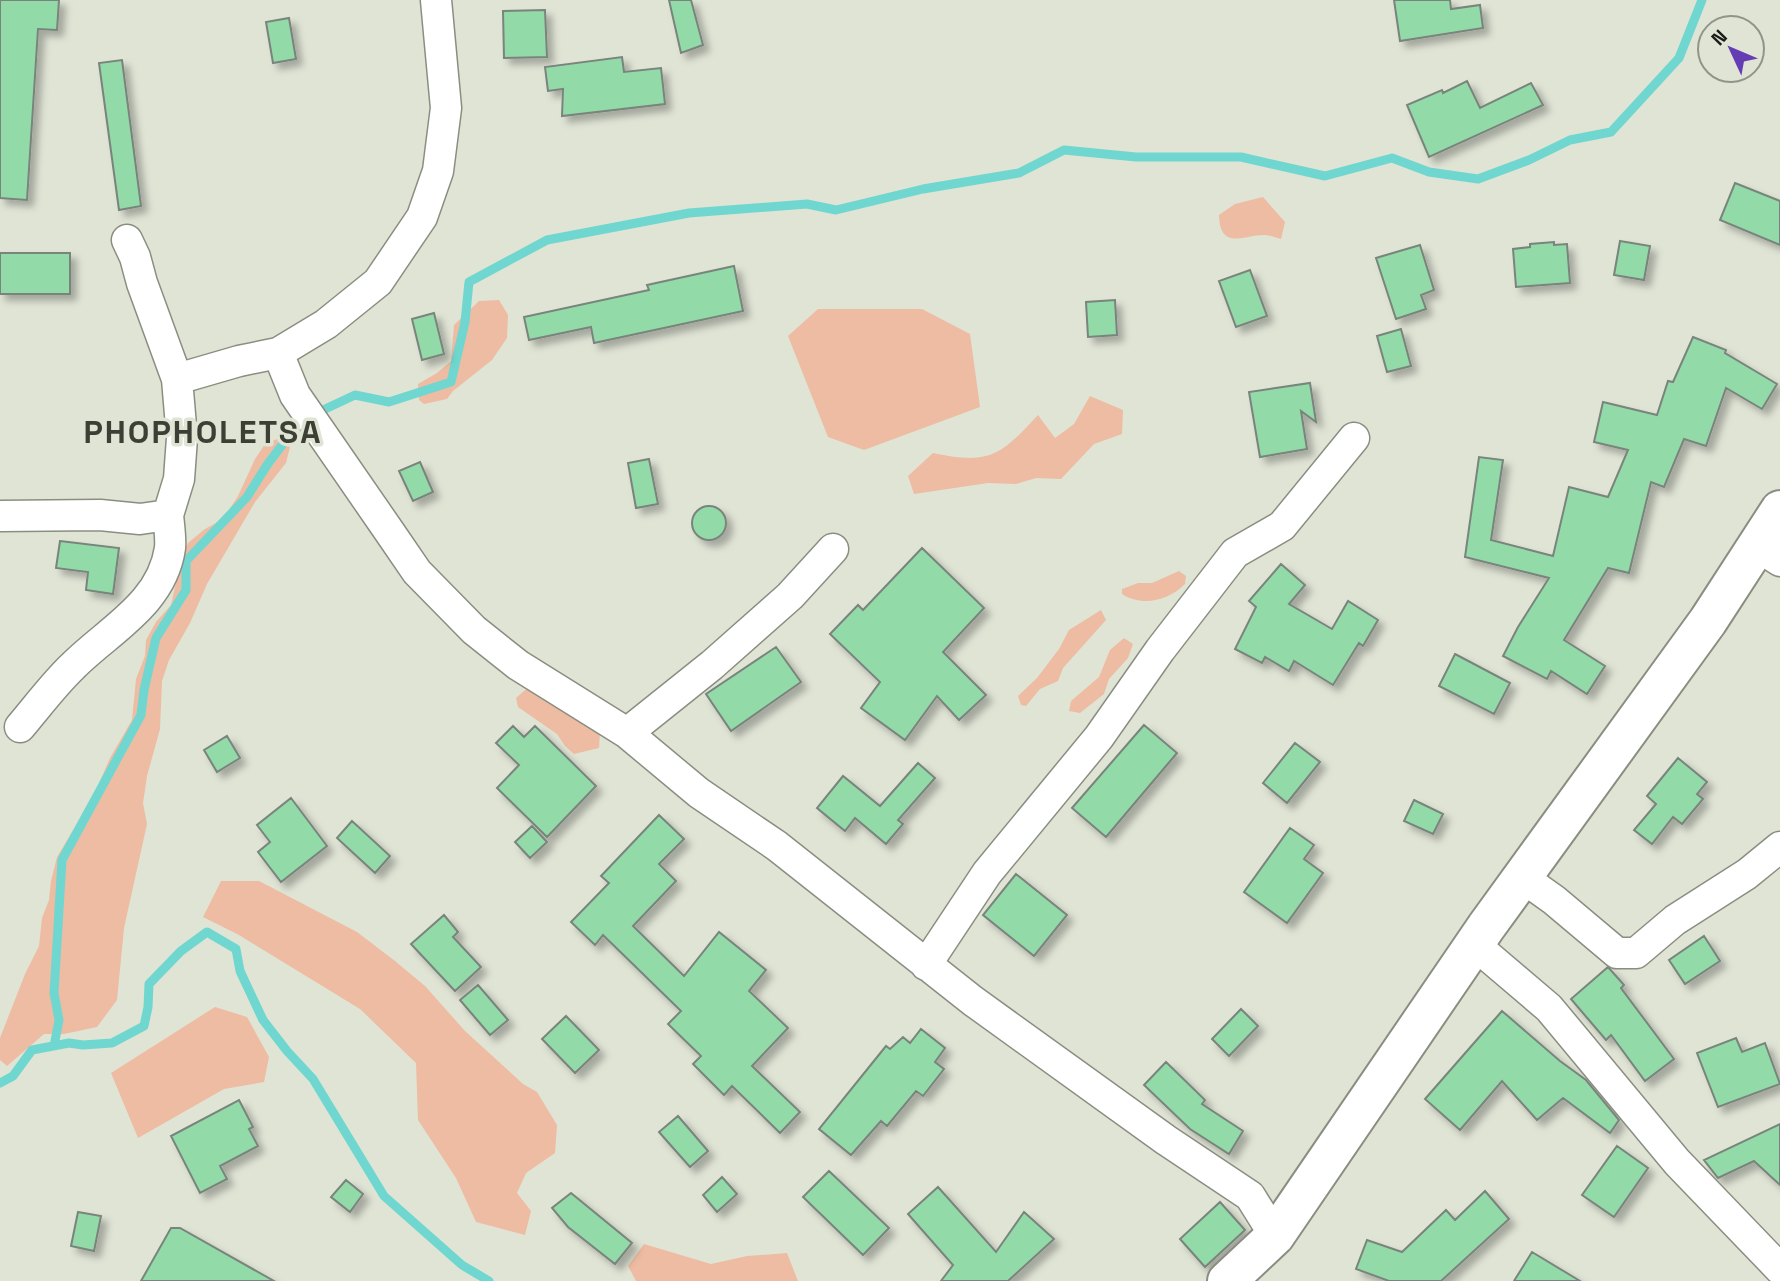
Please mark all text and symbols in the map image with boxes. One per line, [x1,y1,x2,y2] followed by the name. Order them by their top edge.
[1696,14,1766,84] north arrow
[1706,24,1733,51] text: N
[83,412,323,452] district label: PHOPHOLETSA

